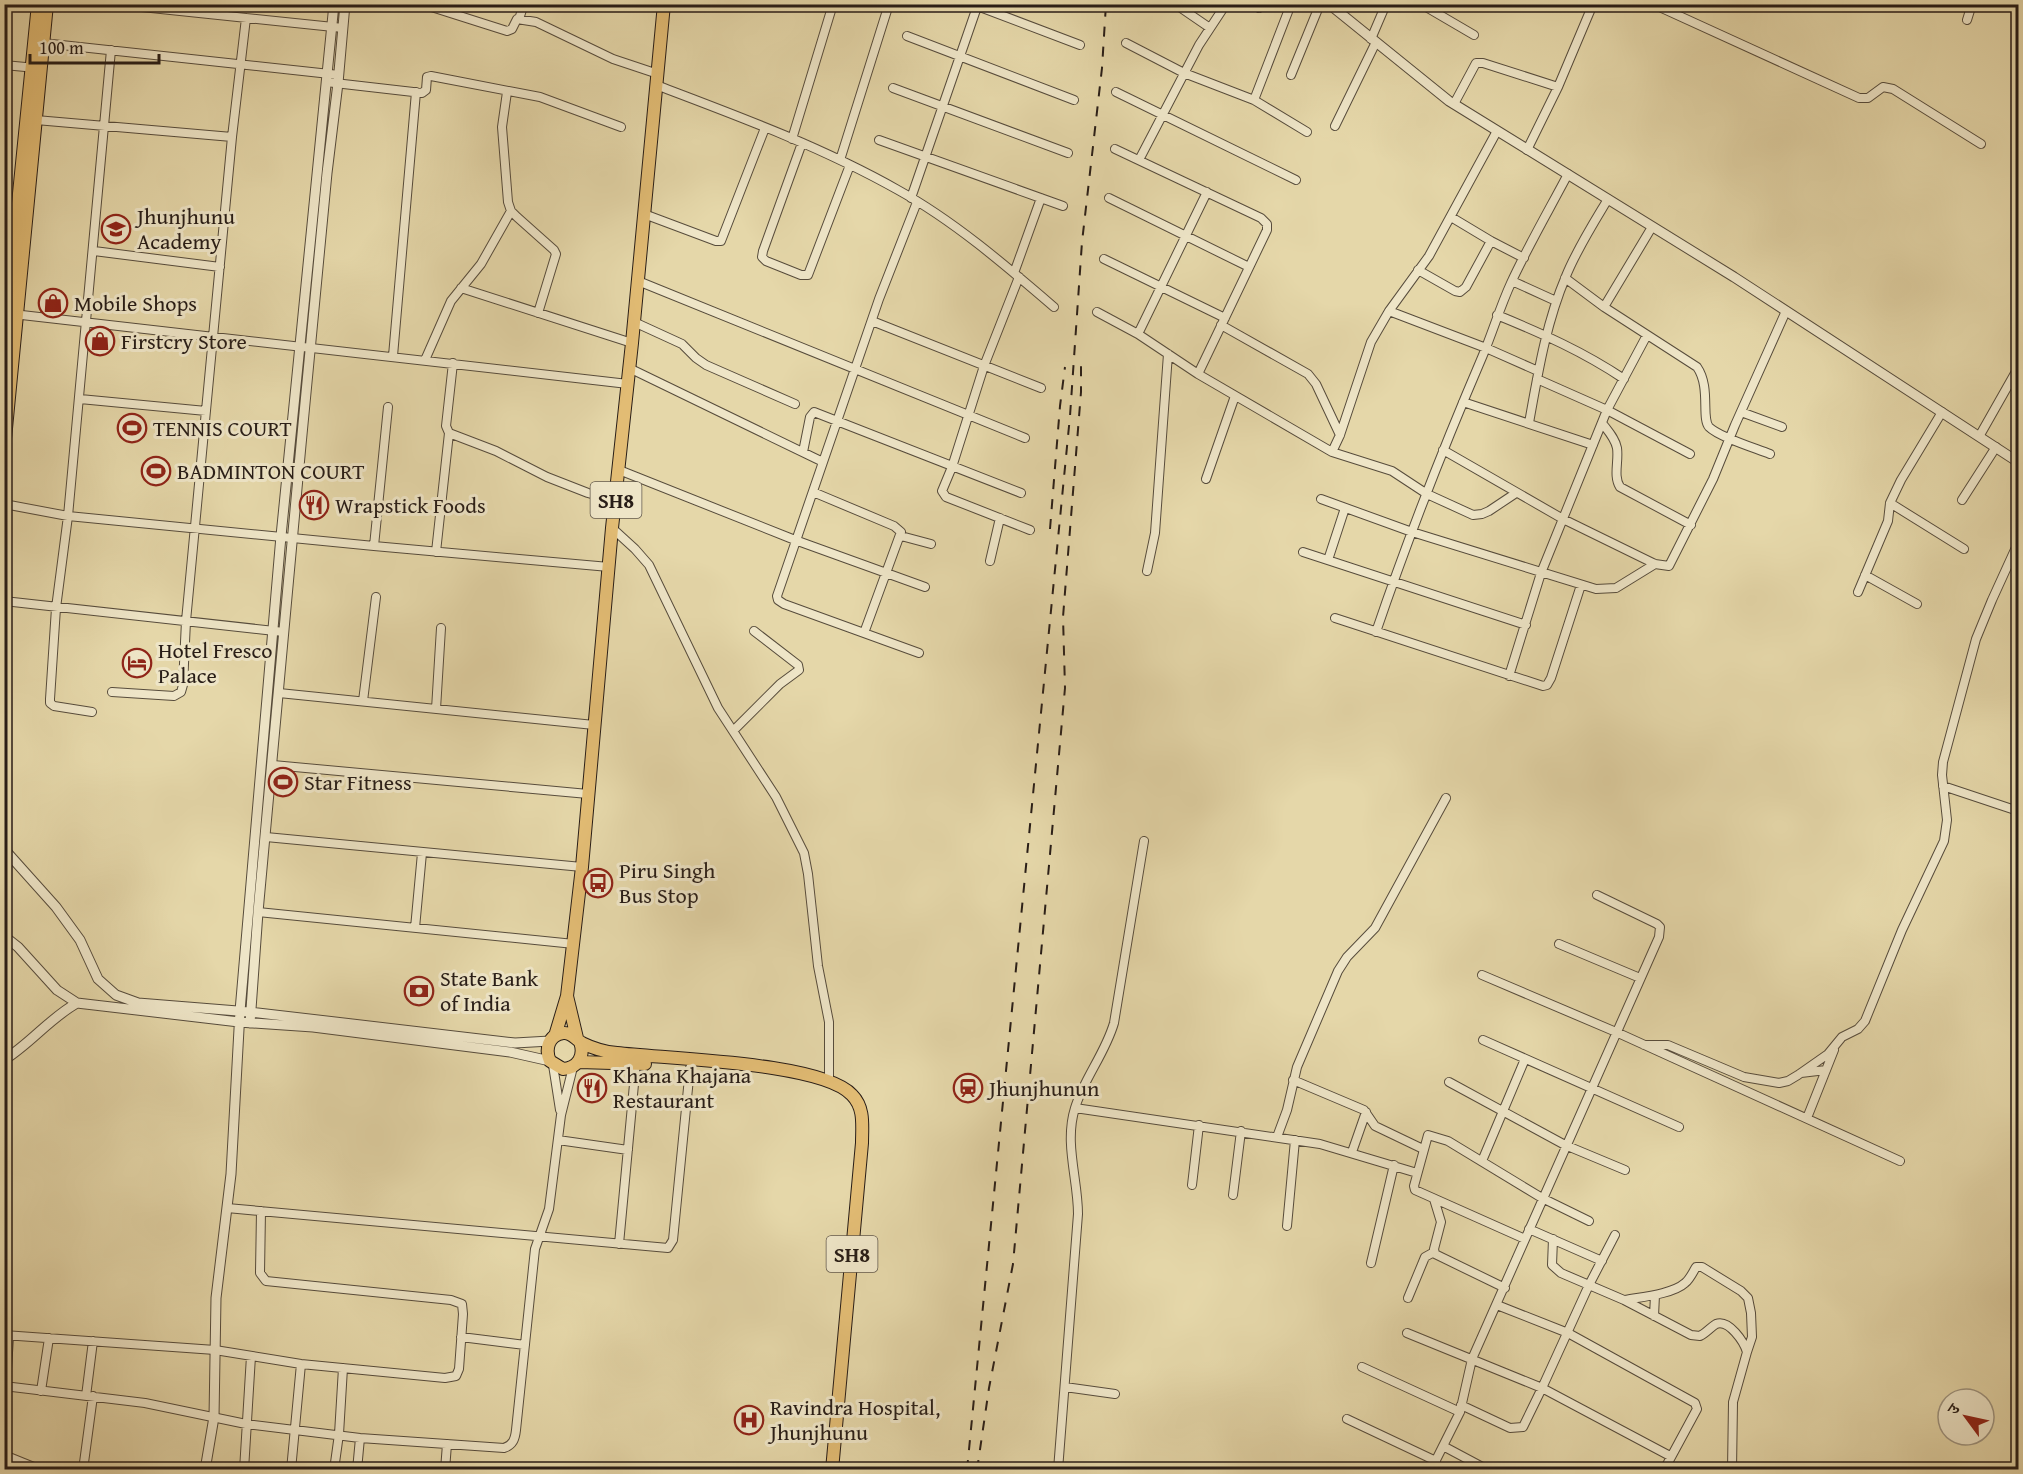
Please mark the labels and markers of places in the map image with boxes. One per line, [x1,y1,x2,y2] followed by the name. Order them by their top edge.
[134,200,235,257] place label: Jhunjhunu Academy
[100,213,132,245] school or university icon: Jhunjhunu Academy
[37,287,69,319] shop icon: Mobile Shops
[74,287,197,319] place label: Mobile Shops
[84,325,116,357] shop icon: Firstcry Store
[121,325,247,357] place label: Firstcry Store
[116,412,148,444] sports icon: TENNIS COURT
[153,412,292,444] place label: TENNIS COURT
[140,455,172,487] sports icon: BADMINTON COURT
[177,455,365,487] place label: BADMINTON COURT
[298,489,330,521] restaurant icon: Wrapstick Foods
[335,489,486,521] place label: Wrapstick Foods
[158,634,272,691] place label: Hotel Fresco Palace
[121,647,153,679] hotel icon: Hotel Fresco Palace
[267,766,299,798] sports icon: Star Fitness
[304,766,412,798] place label: Star Fitness
[619,854,716,911] place label: Piru Singh Bus Stop
[582,867,614,899] bus stop icon: Piru Singh Bus Stop
[440,962,539,1019] place label: State Bank of India
[403,975,435,1007] bank icon: State Bank of India
[613,1059,752,1116] place label: Khana Khajana Restaurant
[576,1072,608,1104] restaurant icon: Khana Khajana Restaurant
[952,1072,984,1104] station icon: Jhunjhunun
[986,1072,1100,1104] place label: Jhunjhunun
[767,1391,940,1448] place label: Ravindra Hospital, Jhunjhunu
[733,1404,765,1436] hospital icon: Ravindra Hospital, Jhunjhunu

